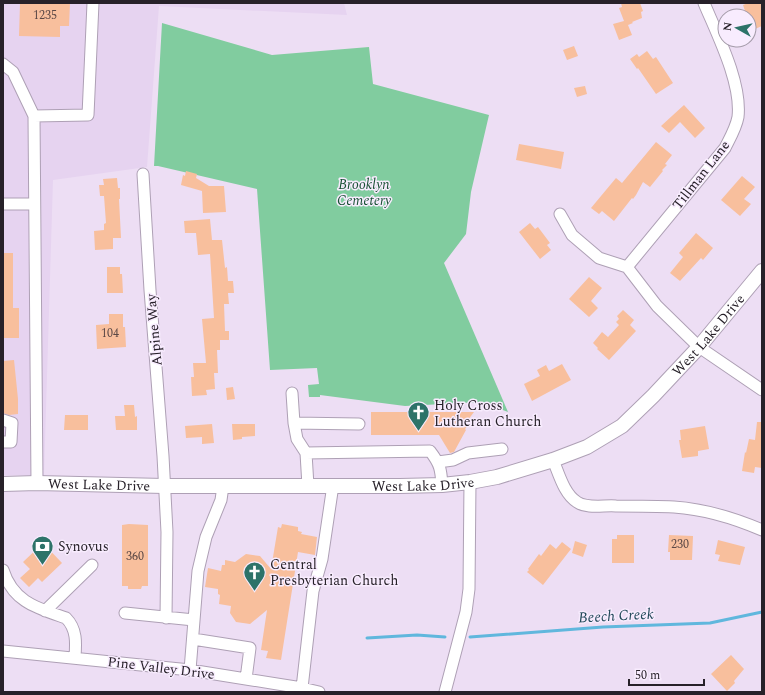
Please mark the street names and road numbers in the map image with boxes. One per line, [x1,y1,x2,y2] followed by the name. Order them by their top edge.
[667,136,735,214] street label: Tillman Lane
[667,289,750,380] street label: West Lake Drive
[140,292,168,367] street label: Alpine Way
[372,471,476,497] street label: West Lake Drive
[48,473,151,496] street label: West Lake Drive
[106,651,216,685] street label: Pine Valley Drive

